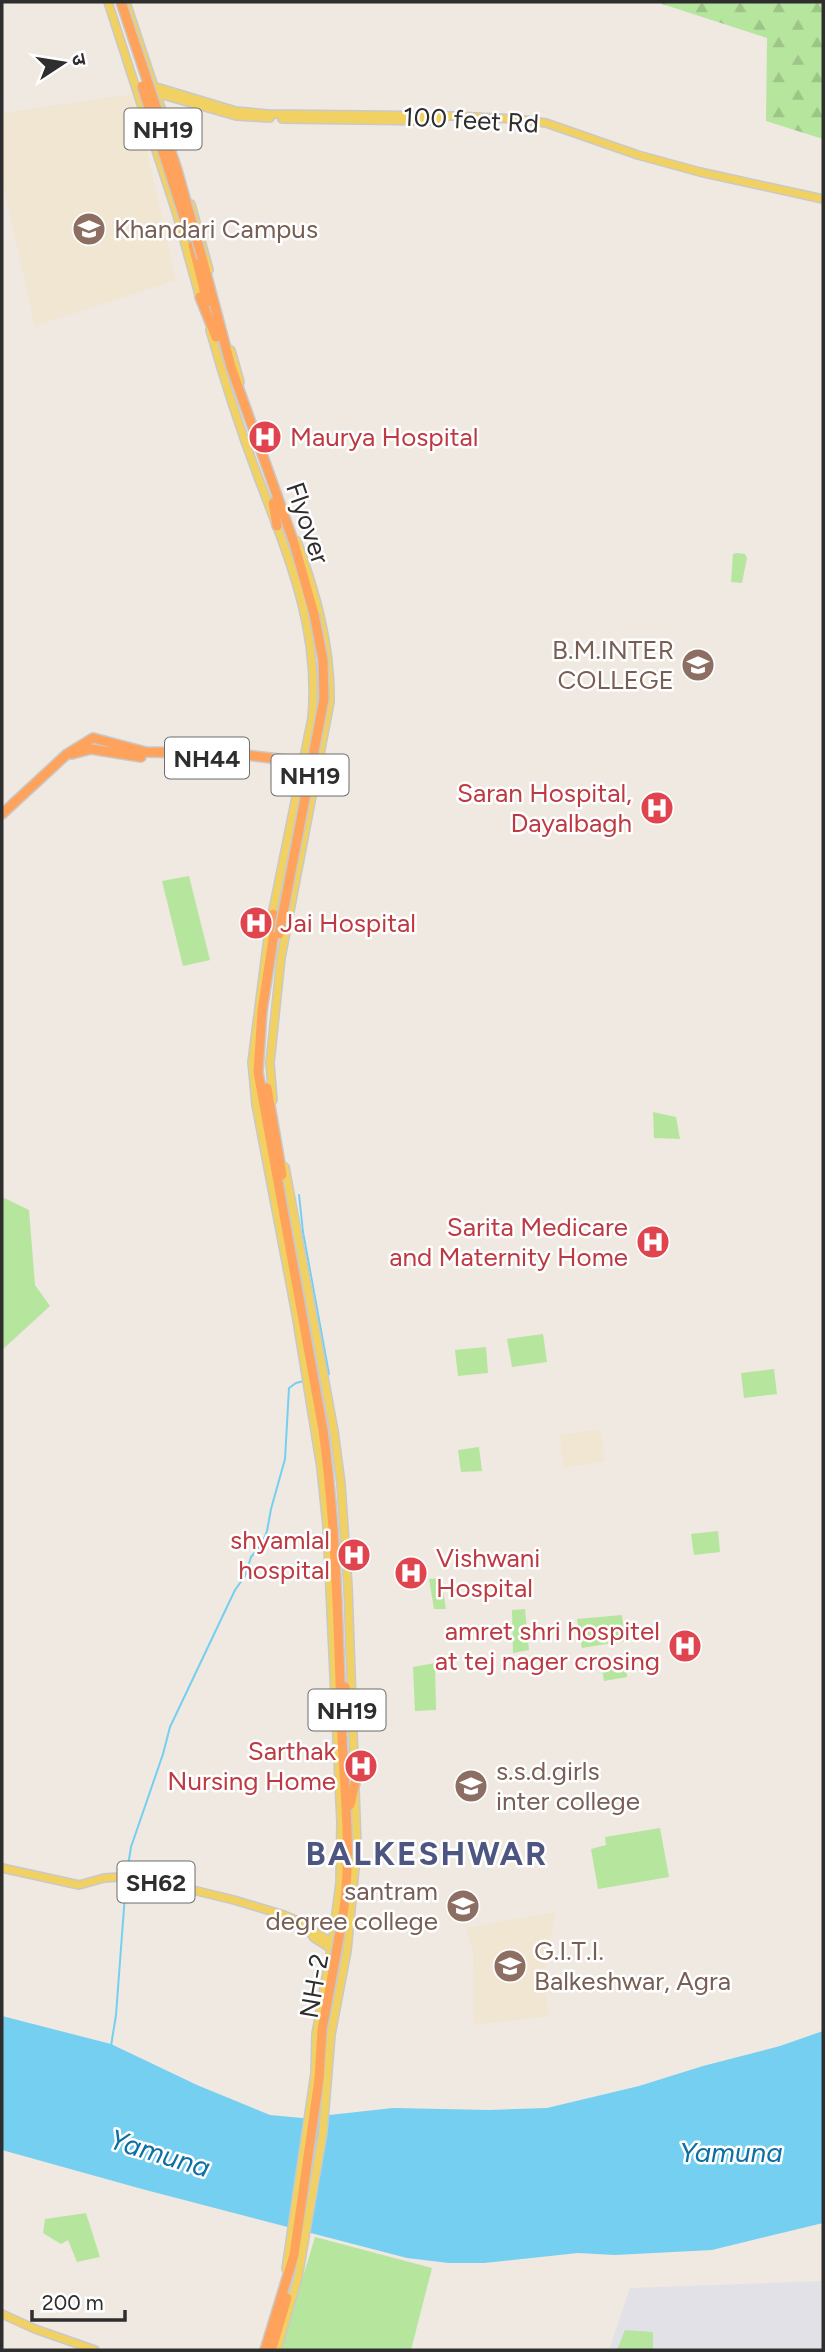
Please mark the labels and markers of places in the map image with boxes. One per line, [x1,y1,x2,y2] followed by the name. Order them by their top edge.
[70,210,108,248] school or university icon: Khandari Campus
[114,213,318,245] place label: Khandari Campus
[246,418,284,456] hospital icon: Maurya Hospital
[290,421,478,453] place label: Maurya Hospital
[552,634,674,696] place label: B.M.INTER COLLEGE
[679,646,717,684] school or university icon: B.M.INTER COLLEGE
[457,777,632,839] place label: Saran Hospital, Dayalbagh
[638,789,676,827] hospital icon: Saran Hospital, Dayalbagh
[237,904,275,942] hospital icon: Jai Hospital
[280,907,416,939] place label: Jai Hospital
[389,1211,628,1273] place label: Sarita Medicare and Maternity Home
[634,1223,672,1261] hospital icon: Sarita Medicare and Maternity Home
[230,1524,330,1586] place label: shyamlal hospital
[335,1536,373,1574] hospital icon: shyamlal hospital
[436,1542,540,1604] place label: Vishwani Hospital
[392,1554,430,1592] hospital icon: Vishwani Hospital
[435,1615,660,1677] place label: amret shri hospitel at tej nager crosing
[666,1627,704,1665] hospital icon: amret shri hospitel at tej nager crosing
[167,1735,336,1797] place label: Sarthak Nursing Home
[342,1747,380,1785] hospital icon: Sarthak Nursing Home
[496,1755,640,1817] place label: s.s.d.girls inter college
[452,1767,490,1805] school or university icon: s.s.d.girls inter college
[265,1875,438,1937] place label: santram degree college
[444,1887,482,1925] school or university icon: santram degree college
[534,1935,731,1997] place label: G.I.T.I. Balkeshwar, Agra
[491,1947,529,1985] school or university icon: G.I.T.I. Balkeshwar, Agra

